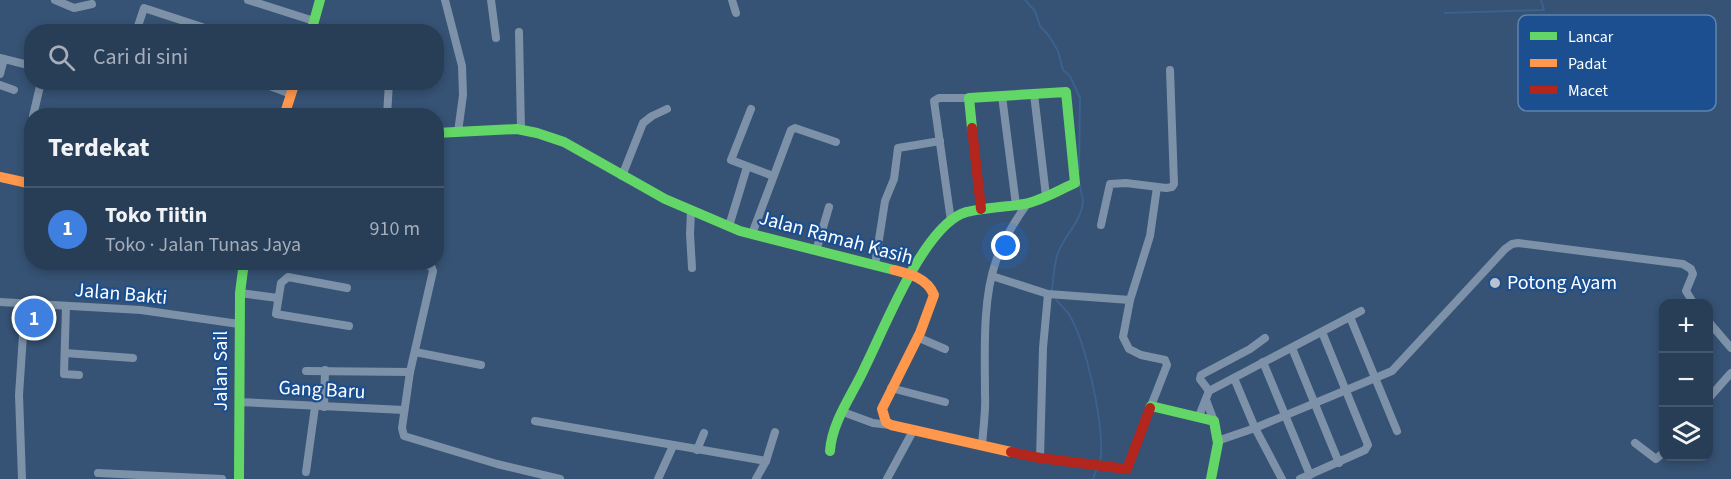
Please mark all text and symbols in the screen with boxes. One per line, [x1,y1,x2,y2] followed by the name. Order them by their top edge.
[1518,15,1716,111] legend
[24,24,444,90] search box
[1568,26,1614,48] text: Lancar
[45,41,78,74] icon: search
[93,41,188,73] text: Cari di sini
[1568,53,1607,75] text: Padat
[1568,80,1608,102] text: Macet
[48,129,150,166] text: Terdekat
[105,199,207,231] text: Toko Tiitin
[756,204,916,272] street label: Jalan Ramah Kasih
[62,215,73,243] text: 1
[370,215,420,243] text: 910 m
[105,231,301,259] text: Toko · Jalan Tunas Jaya
[991,231,1020,260] your location
[1507,269,1617,297] place label: Potong Ayam
[74,276,168,312] street label: Jalan Bakti
[1488,276,1502,290] marker: Potong Ayam
[15,296,54,340] pin: 1
[1659,299,1713,461] map controls
[1659,299,1713,353] button: +
[207,331,235,411] street label: Jalan Sail
[1659,353,1713,407] button: −
[278,374,366,406] street label: Gang Baru
[1659,407,1713,461] button: layers

